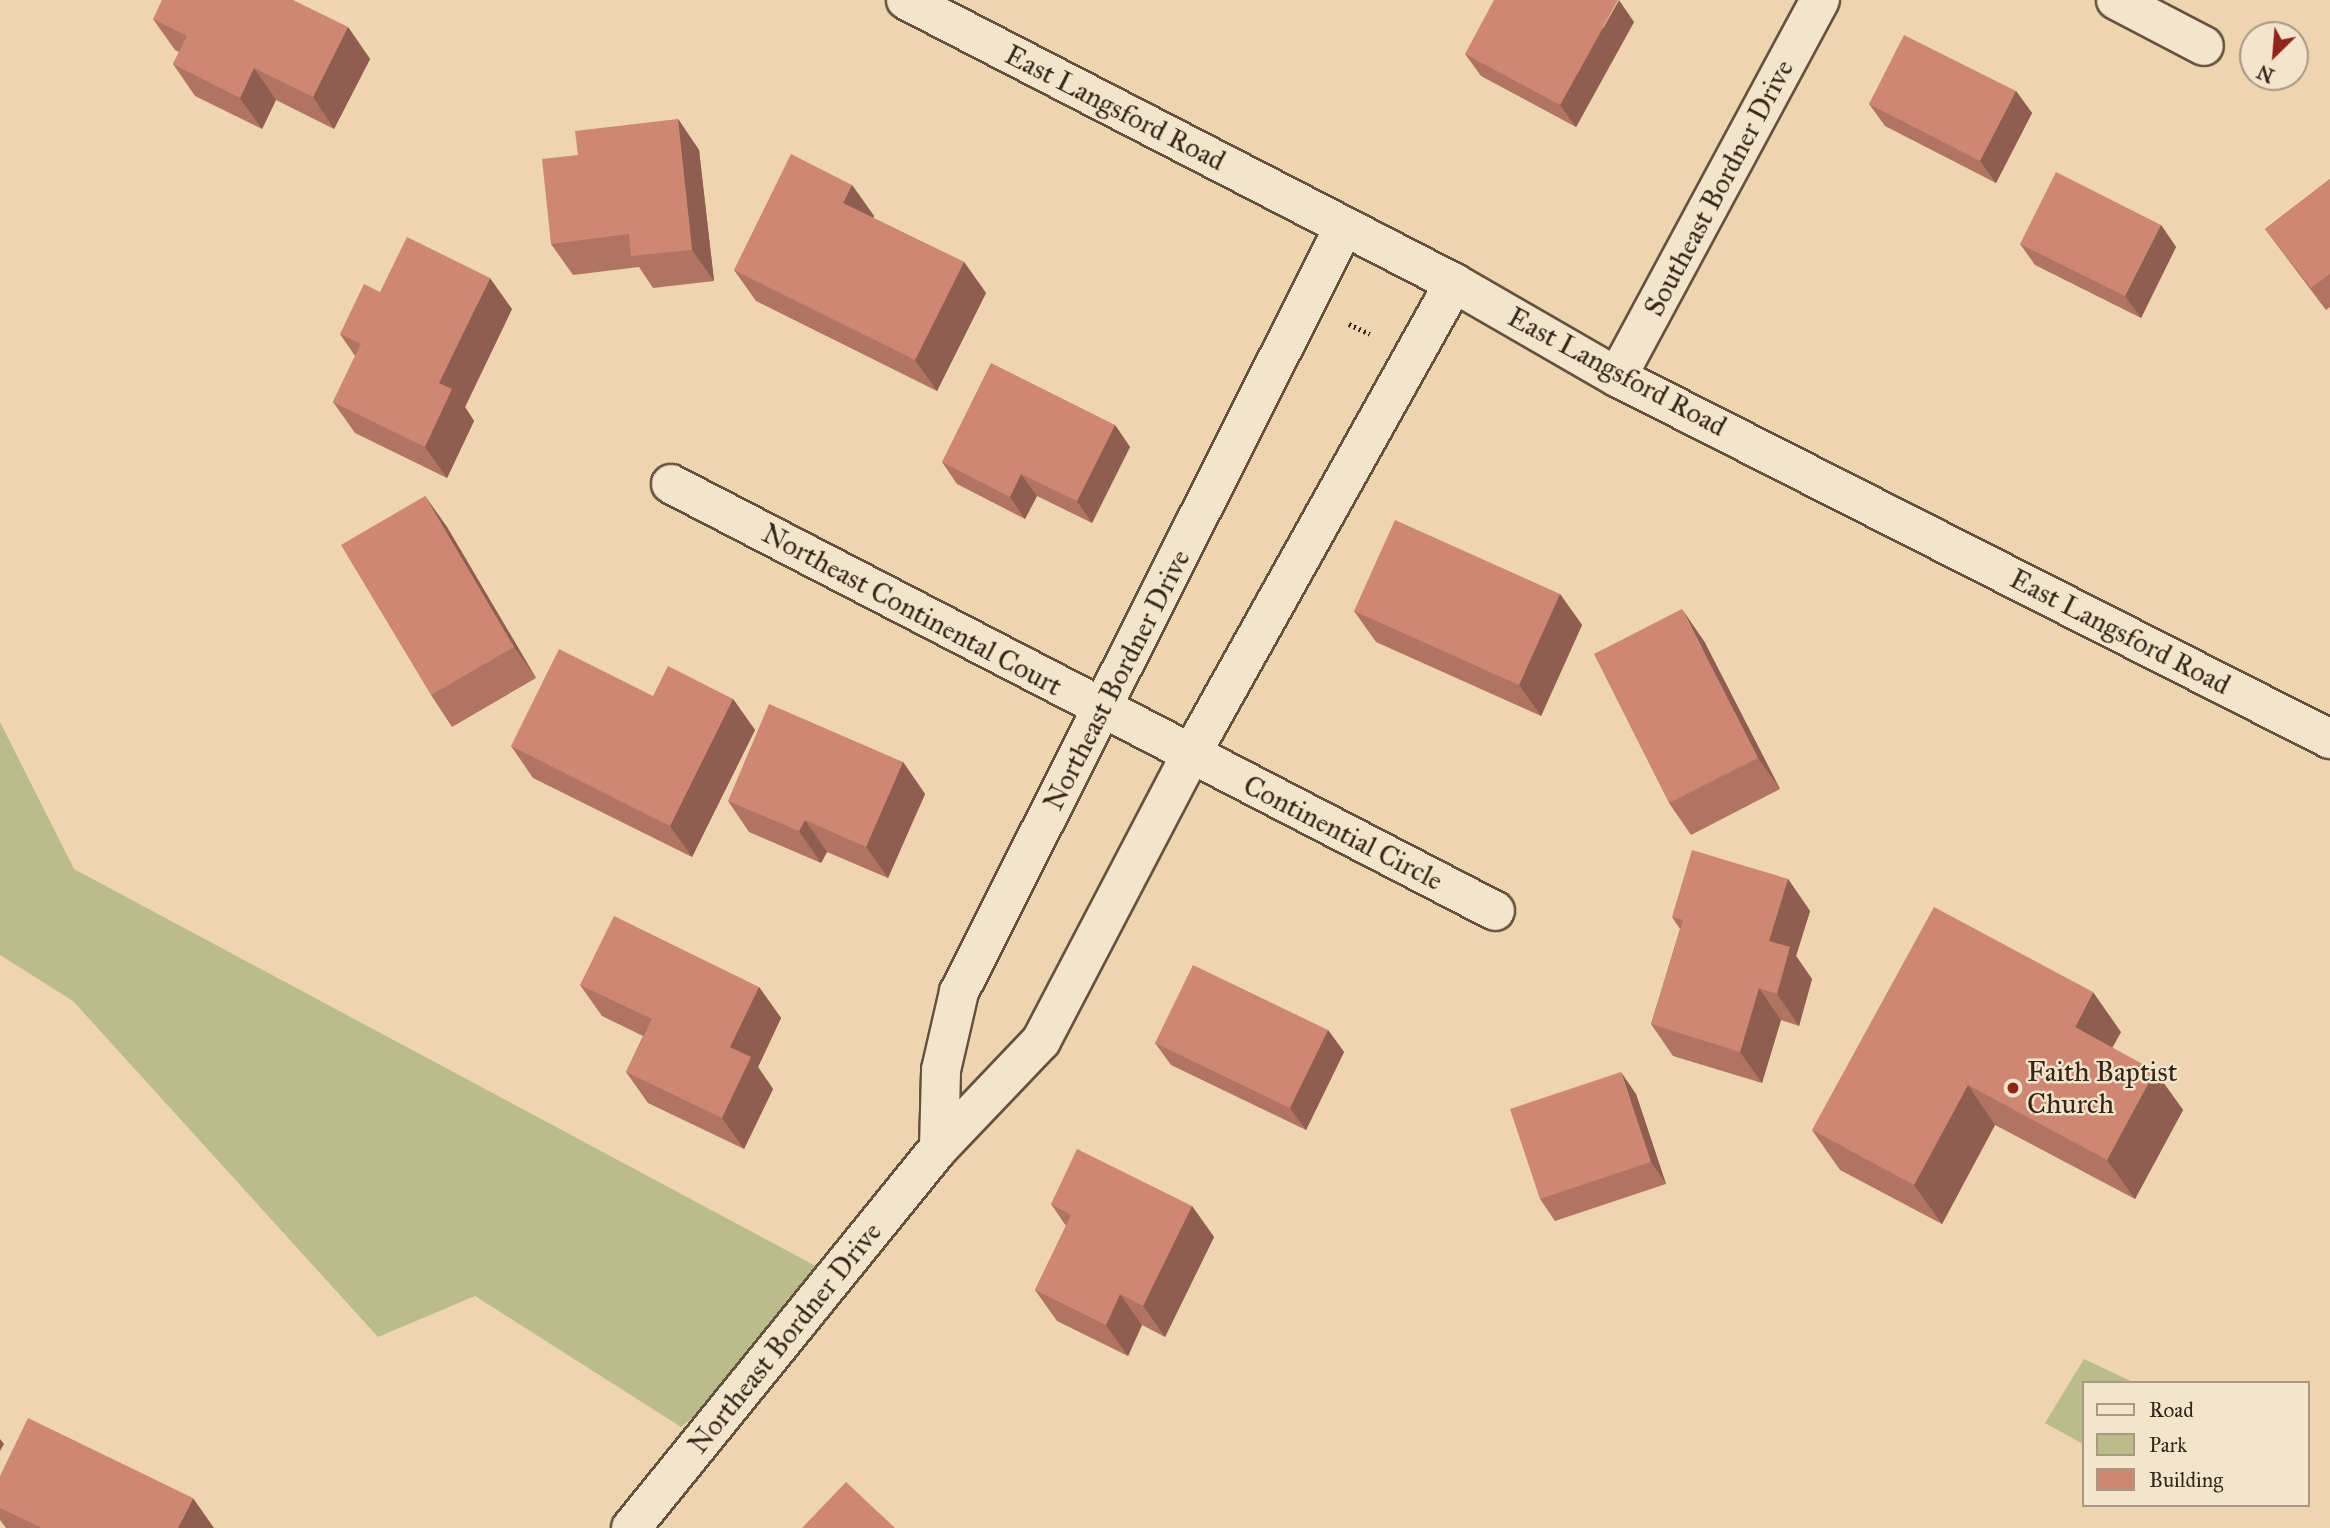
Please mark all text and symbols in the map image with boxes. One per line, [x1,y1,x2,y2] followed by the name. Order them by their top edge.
[2239,21,2309,91] north arrow
[999,38,1231,178] street label: East Langsford Road
[1637,54,1801,322] street label: Southeast Bordner Drive
[2254,60,2278,88] text: N
[1502,300,1732,444] street label: East Langsford Road
[756,517,1068,703] street label: Northeast Continental Court
[1037,544,1197,816] street label: Northeast Bordner Drive
[2004,562,2236,702] street label: East Langsford Road
[1238,768,1448,898] street label: Continential Circle
[2027,1055,2178,1121] place label: Faith Baptist Church
[2005,1080,2021,1096] marker: Faith Baptist Church
[681,1215,889,1461] street label: Northeast Bordner Drive
[2082,1381,2309,1507] legend
[2149,1397,2194,1423] text: Road
[2149,1432,2187,1458] text: Park
[2149,1467,2223,1493] text: Building

